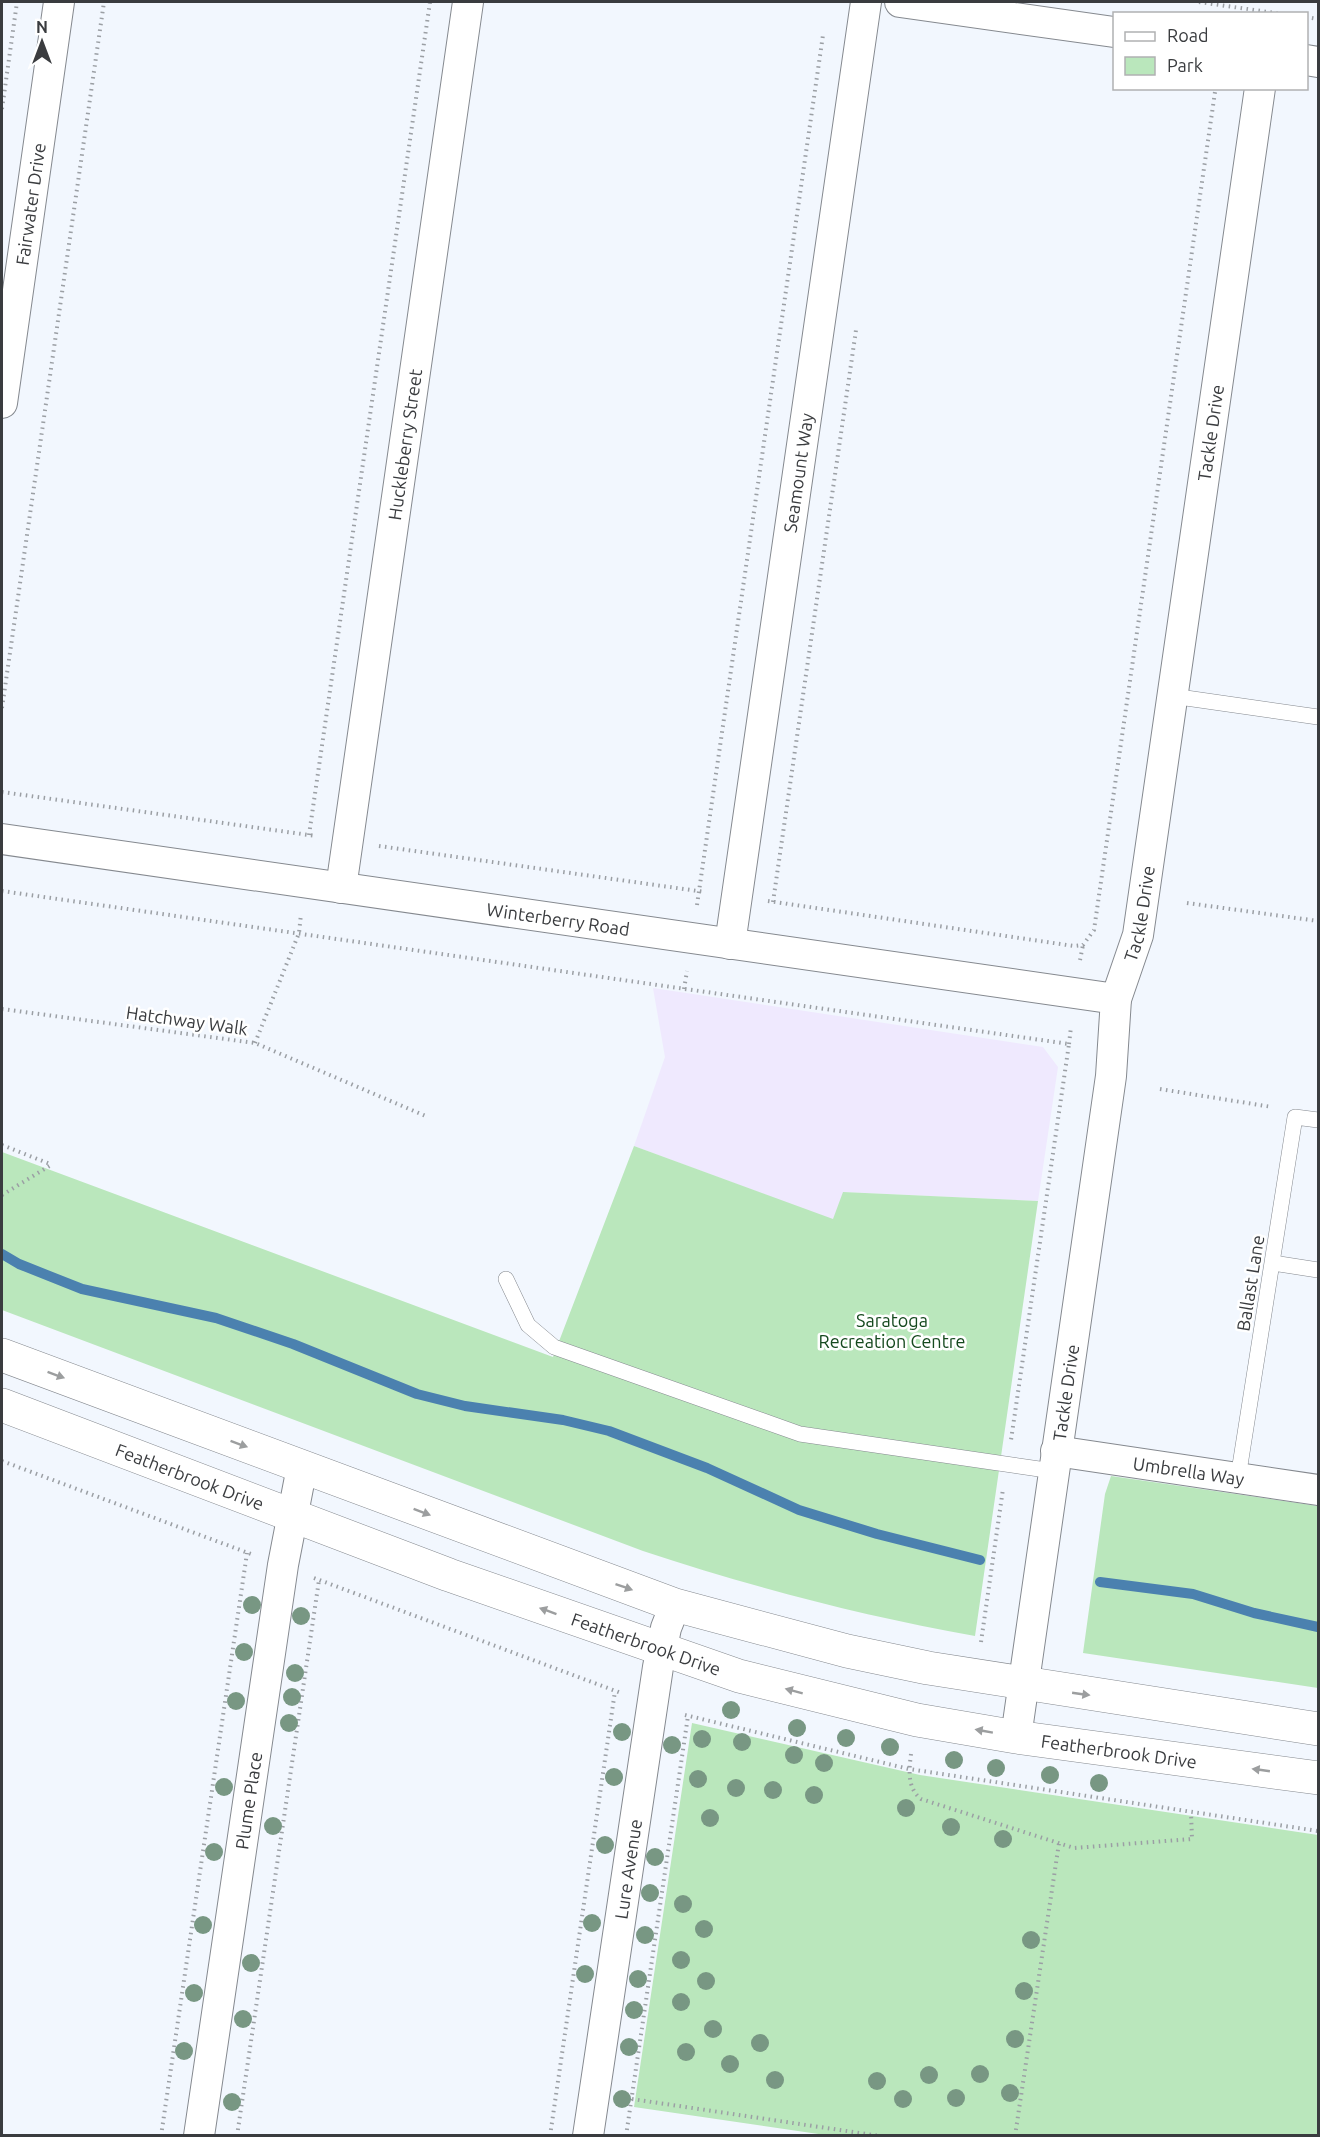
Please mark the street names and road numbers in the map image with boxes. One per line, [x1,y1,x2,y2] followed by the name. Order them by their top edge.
[12,142,49,266] street label: Fairwater Drive
[384,368,425,521] street label: Huckleberry Street
[1193,383,1227,482] street label: Tackle Drive
[779,411,817,534] street label: Seamount Way
[1120,864,1158,964] street label: Tackle Drive
[485,899,631,939] street label: Winterberry Road
[125,1002,249,1038] street label: Hatchway Walk
[1233,1234,1267,1332] street label: Ballast Lane
[1049,1343,1082,1442] street label: Tackle Drive
[113,1439,267,1514] street label: Featherbrook Drive
[1132,1453,1246,1489] street label: Umbrella Way
[569,1608,724,1679] street label: Featherbrook Drive
[1040,1731,1198,1771] street label: Featherbrook Drive
[231,1750,265,1851] street label: Plume Place
[611,1818,645,1920] street label: Lure Avenue

